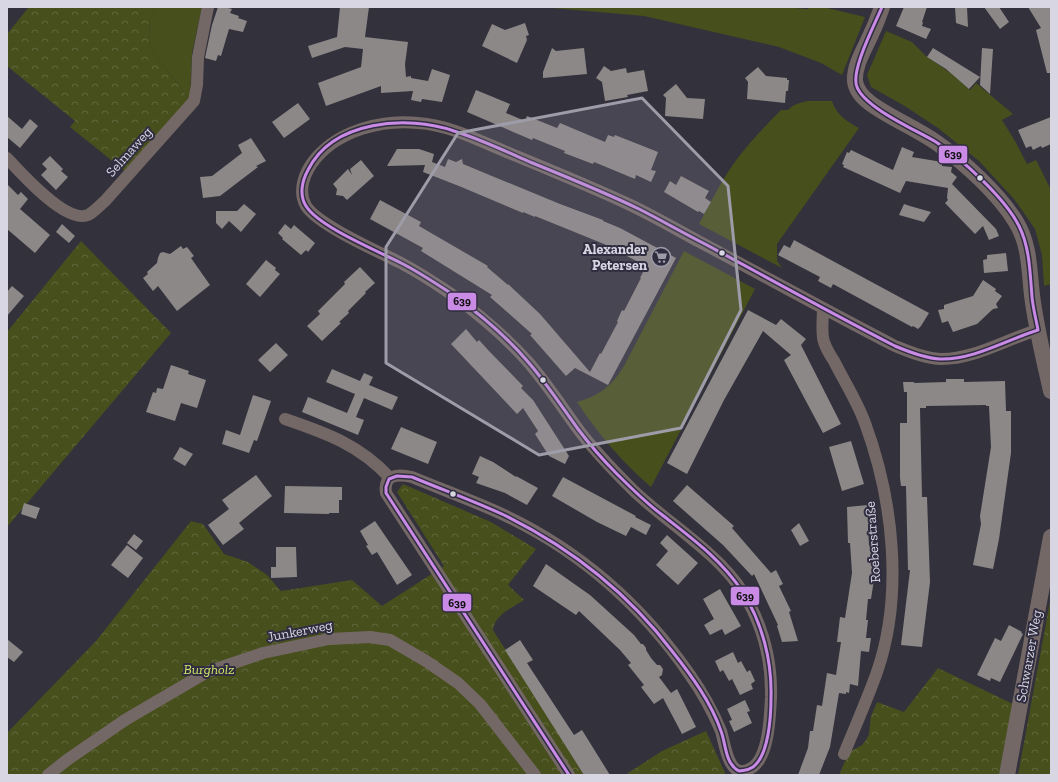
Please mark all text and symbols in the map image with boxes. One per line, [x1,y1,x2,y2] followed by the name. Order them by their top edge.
[102,123,156,180] street label: Selmaweg
[938,145,968,164] line badge: 639
[944,148,962,161] text: 639
[975,173,985,183] unlabelled marker
[583,241,648,274] place label: Alexander Petersen
[650,246,672,268] supermarket icon: Alexander Petersen
[717,248,727,258] unlabelled marker
[447,292,477,311] line badge: 639
[453,295,471,308] text: 639
[538,375,548,385] unlabelled marker
[448,489,458,499] unlabelled marker
[862,500,884,583] street label: Roeberstraße
[730,586,760,606] line badge: 639
[736,590,754,603] text: 639
[442,593,472,612] line badge: 639
[448,597,466,610] text: 639
[1013,608,1046,703] street label: Schwarzer Weg
[266,616,334,646] street label: Junkerweg
[184,661,234,678] park label: Burgholz

